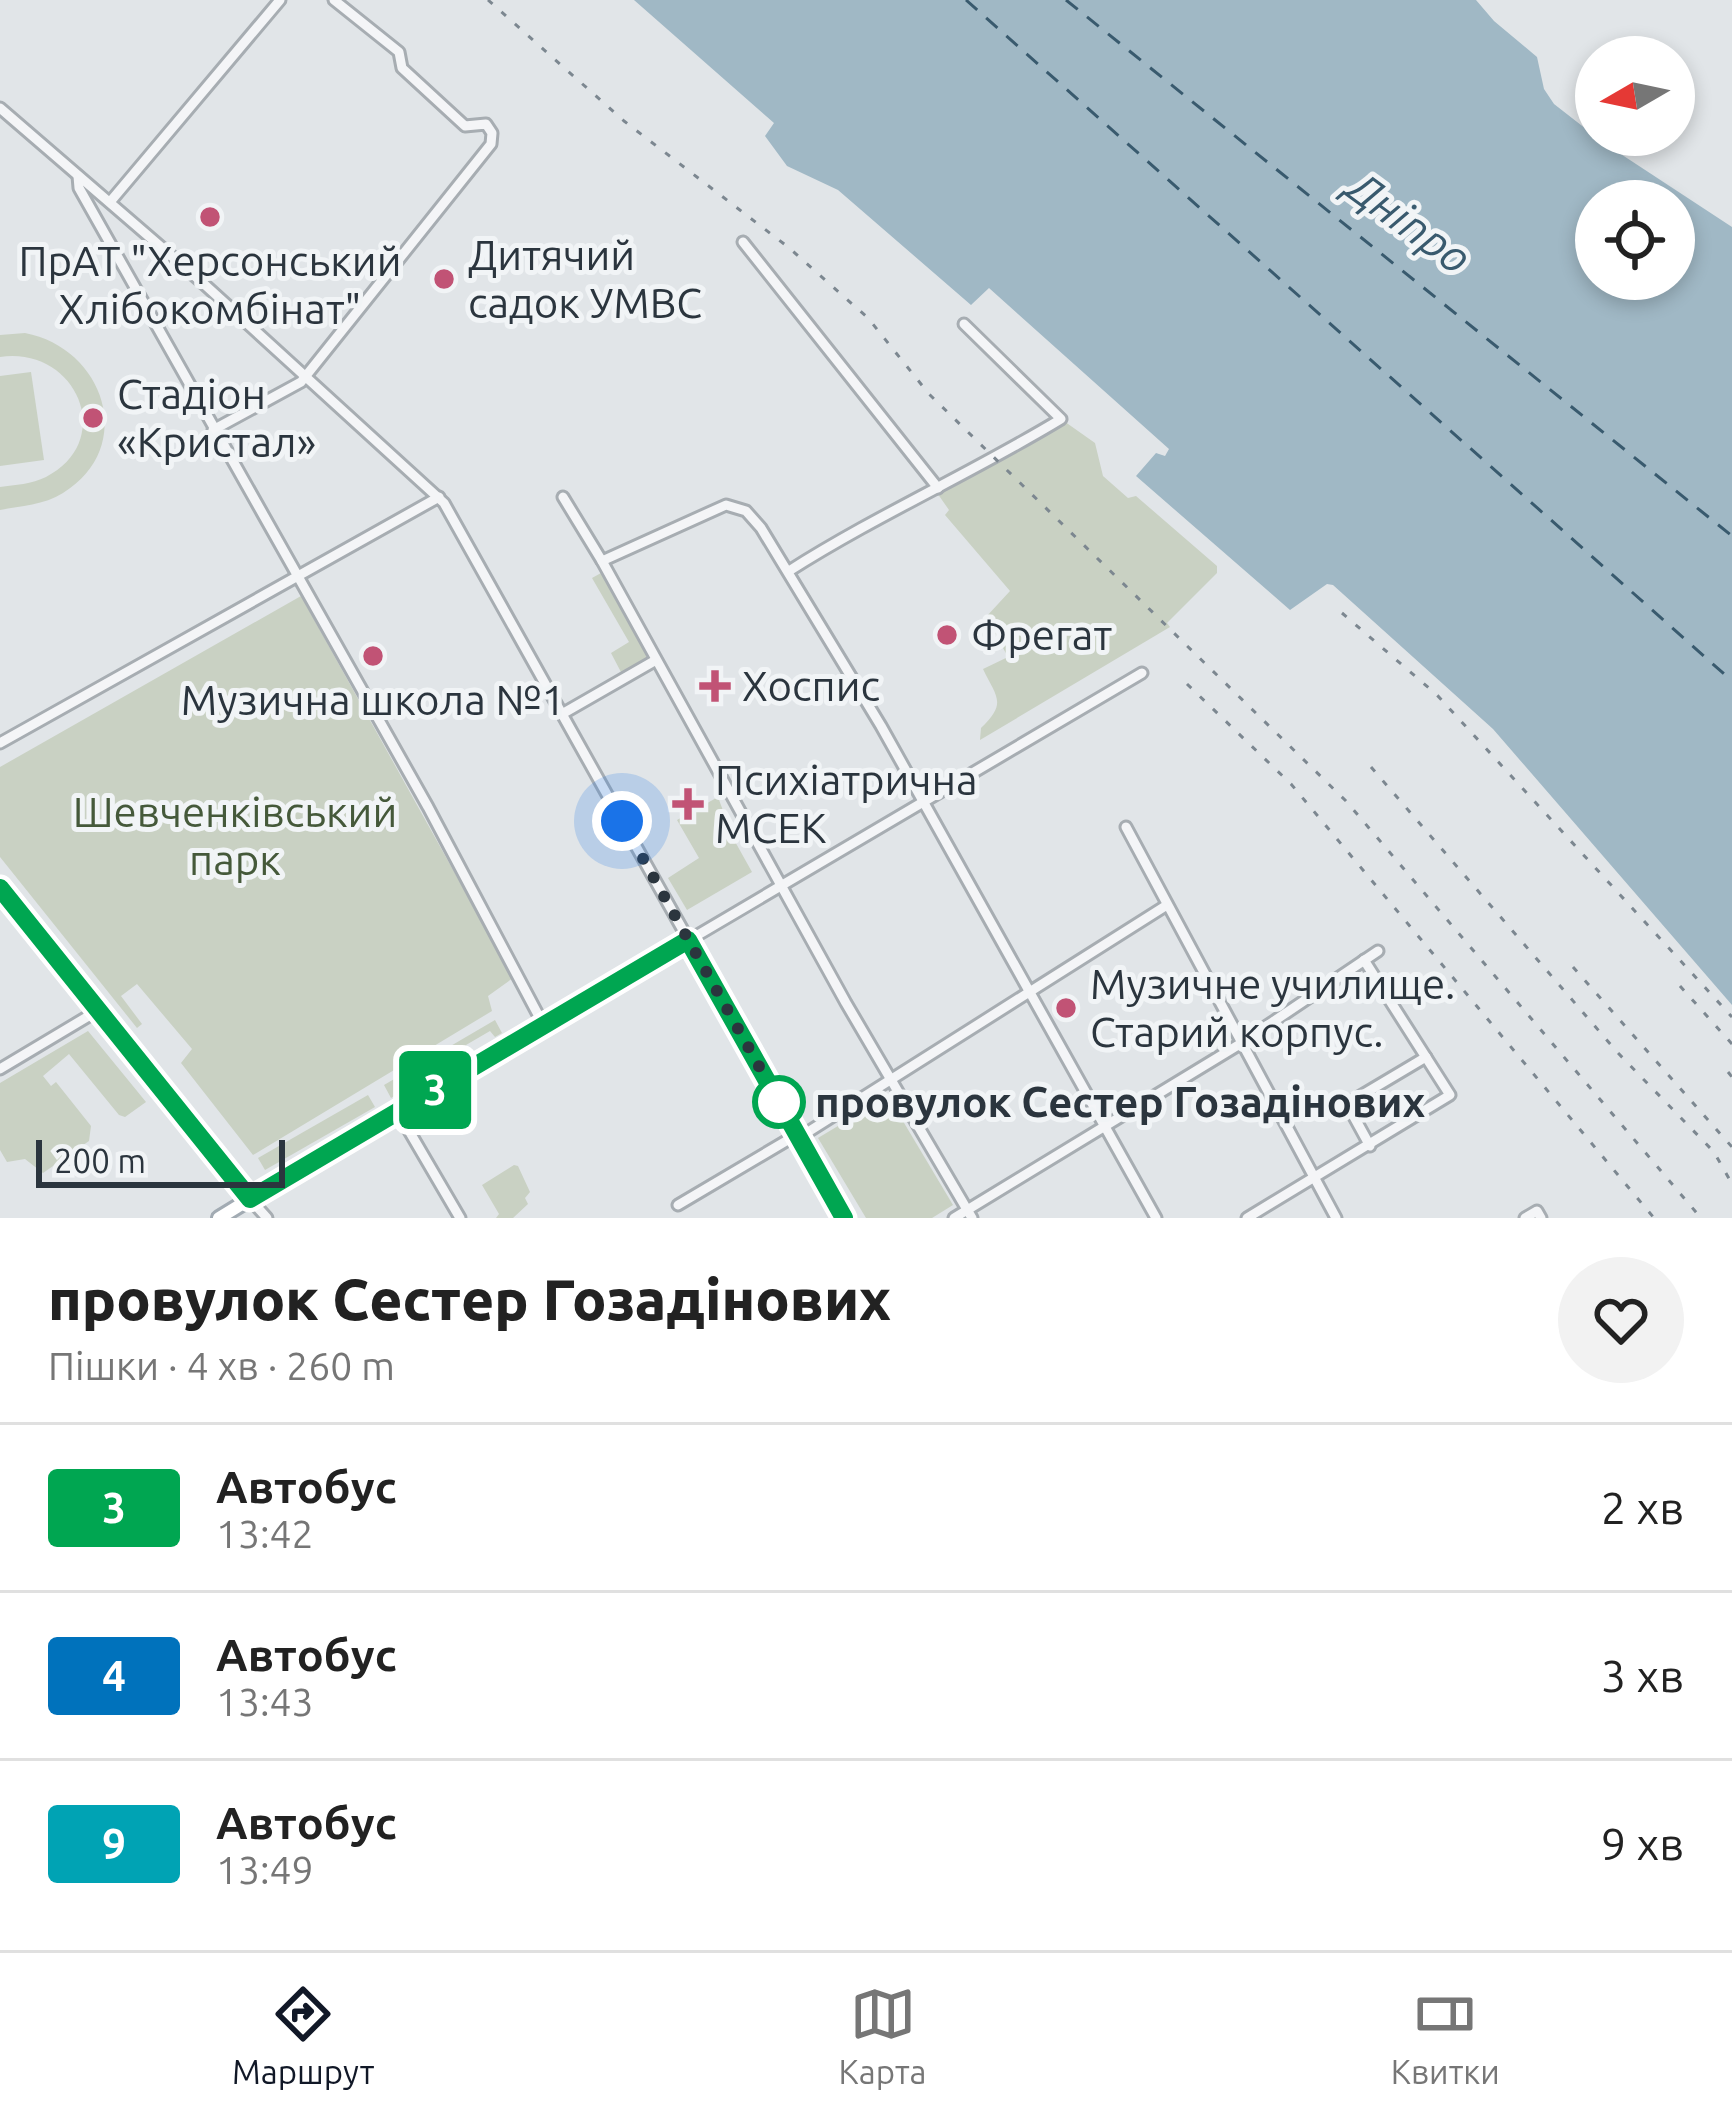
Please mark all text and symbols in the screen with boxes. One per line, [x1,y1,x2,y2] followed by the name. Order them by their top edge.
[1575,36,1695,156] north arrow
[1575,36,1695,300] map controls
[1334,158,1481,283] water label: Дніпро
[1575,180,1695,300] button: locate
[197,204,223,230] marker: ПрАТ "Херсонський Хлібокомбінат"
[468,231,702,326] place label: Дитячий садок УМВС
[19,237,402,332] place label: ПрАТ "Херсонський Хлібокомбінат"
[431,266,457,292] marker: Дитячий садок УМВС
[117,370,316,465] place label: Стадіон «Кристал»
[80,405,106,431] marker: Стадіон «Кристал»
[971,611,1112,658] place label: Фрегат
[934,622,960,648] marker: Фрегат
[360,643,386,669] marker: Музична школа №1
[742,662,880,709] place label: Хоспис
[699,670,731,702] marker: Хоспис
[181,676,565,723] place label: Музична школа №1
[715,756,978,851] place label: Психіатрична МСЕК
[73,788,397,883] park label: Шевченківський парк
[672,788,704,820] marker: Психіатрична МСЕК
[592,791,652,851] your location
[1090,960,1455,1055] place label: Музичне училище. Старий корпус.
[1053,995,1079,1021] marker: Музичне училище. Старий корпус.
[396,1051,474,1129] line badge: 3
[423,1066,447,1113] text: 3
[754,1077,804,1127] marker: провулок Сестер Гозадінових
[815,1078,1425,1125] place label: провулок Сестер Гозадінових
[36,1134,285,1187] scale bar
[54,1142,146,1179] text: 200 m
[1558,1257,1684,1383] button: heart
[48,1267,891,1331] text: провулок Сестер Гозадінових
[48,1344,395,1387] text: Пішки · 4 хв · 260 m
[216,1461,397,1512] text: Автобус
[1601,1482,1684,1533] text: 2 хв
[102,1484,126,1531] text: 3
[216,1512,314,1555] text: 13:42
[216,1629,397,1680] text: Автобус
[1601,1650,1684,1701] text: 3 хв
[102,1652,126,1699] text: 4
[216,1680,314,1723] text: 13:43
[216,1797,397,1848] text: Автобус
[1601,1818,1684,1869] text: 9 хв
[102,1820,126,1867] text: 9
[216,1848,314,1891] text: 13:49
[232,1981,374,2090] tab: Маршрут
[839,1981,927,2090] tab: Карта
[1391,1981,1500,2090] tab: Квитки

